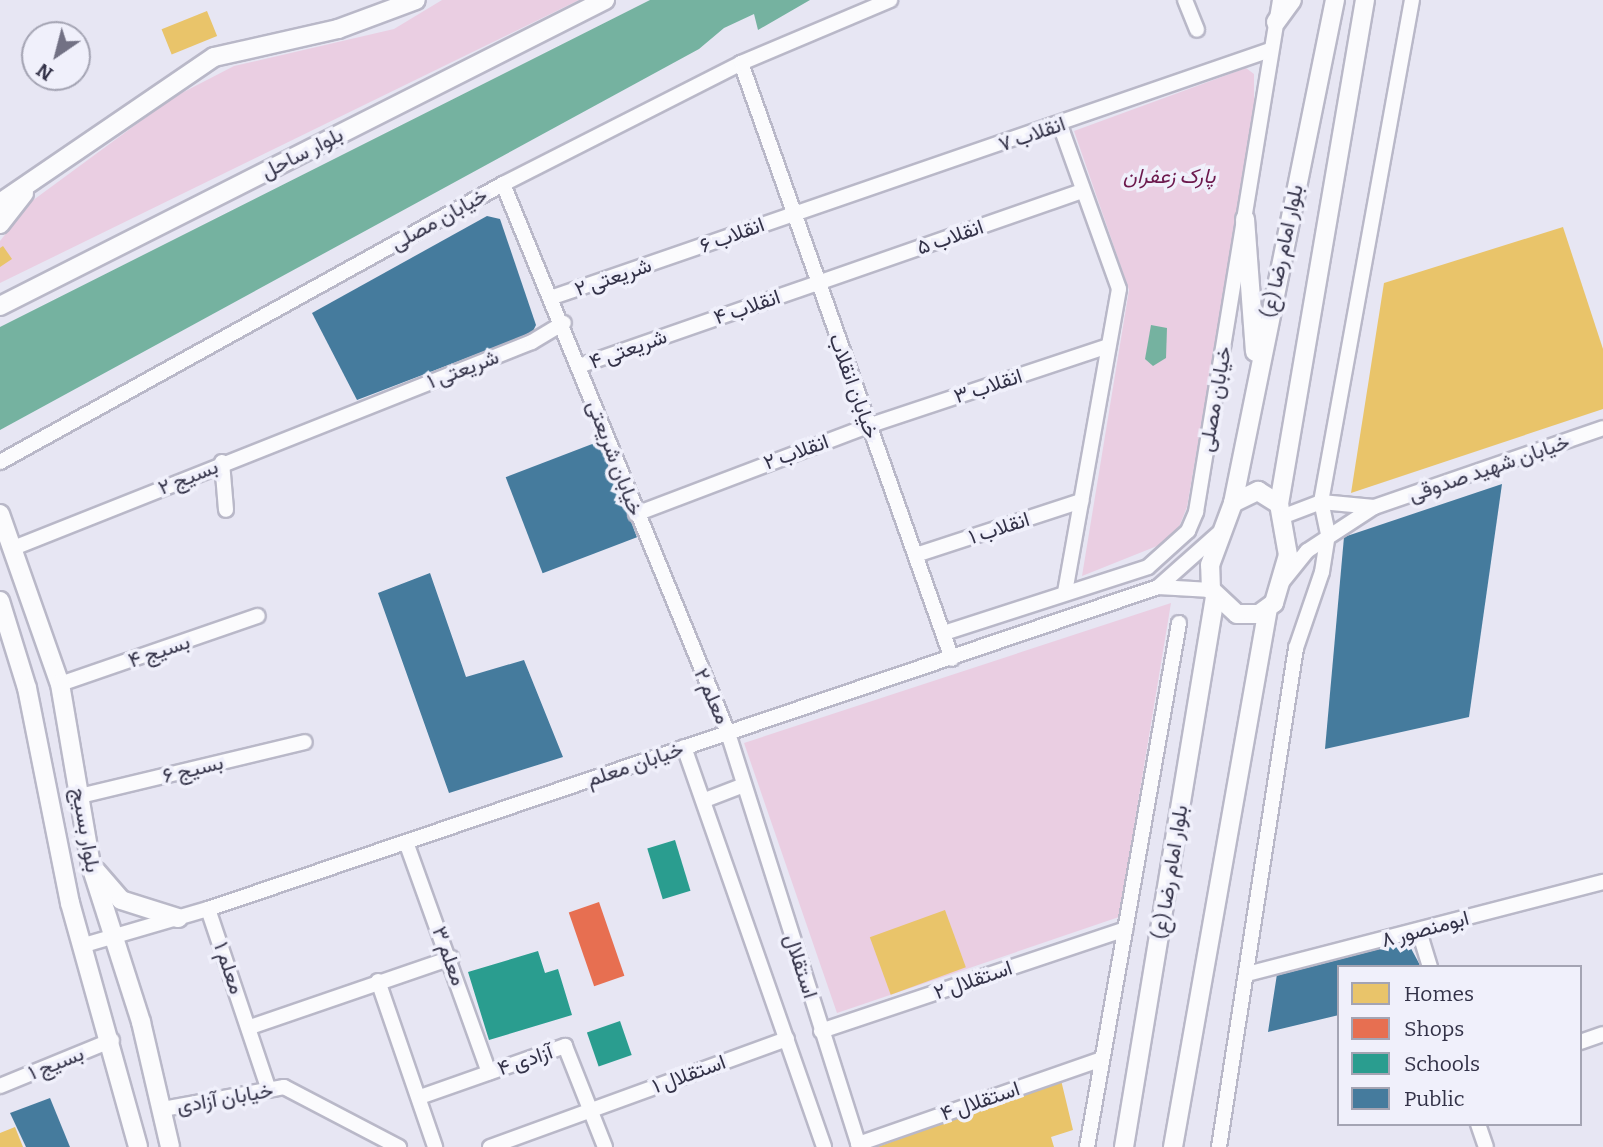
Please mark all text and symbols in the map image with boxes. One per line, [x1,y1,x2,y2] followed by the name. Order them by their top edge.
[21,21,91,91] north arrow
[32,58,57,86] text: N
[995,111,1069,157] street label: انقلاب ۷
[257,122,347,184] street label: بلوار ساحل
[1123,163,1215,189] park label: پارک زعفران
[386,182,492,256] street label: خیابان مصلی
[1256,182,1308,320] street label: بلوار امام رضا (ع)
[696,212,768,258] street label: انقلاب ۶
[913,214,987,260] street label: انقلاب ۵
[571,252,655,302] street label: شریعتی ۲
[711,284,783,330] street label: انقلاب ۴
[586,323,670,375] street label: شریعتی ۴
[823,330,885,442] street label: خیابان انقلاب
[424,344,502,394] street label: شریعتی ۱
[1193,344,1237,454] street label: خیابان مصلی
[951,363,1025,409] street label: انقلاب ۳
[581,397,649,519] street label: خیابان شریعتی
[760,429,832,475] street label: انقلاب ۲
[1405,429,1573,507] street label: خیابان شهید صدوقی
[154,454,222,500] street label: بسیج ۲
[965,506,1033,550] street label: انقلاب ۱
[125,629,193,673] street label: بسیج ۴
[689,664,735,728] street label: معلم ۲
[583,736,687,792] street label: خیابان معلم
[160,749,226,789] street label: بسیج ۶
[66,786,106,874] street label: بلوار بسیج
[1147,803,1193,941] street label: بلوار امام رضا (ع)
[1378,905,1472,953] street label: ابومنصور ۸
[427,923,471,989] street label: معلم ۳
[779,931,823,1001] street label: استقلال
[208,939,250,997] street label: معلم ۱
[931,955,1015,1005] street label: استقلال ۲
[1337,965,1582,1126] legend
[1404,981,1474,1007] text: Homes
[1404,1016,1464,1042] text: Shops
[494,1039,556,1081] street label: آزادی ۴
[25,1041,87,1085] street label: بسیج ۱
[649,1049,729,1099] street label: استقلال ۱
[1404,1051,1480,1077] text: Schools
[937,1076,1023,1126] street label: استقلال ۴
[175,1077,275,1119] street label: خیابان آزادی
[1404,1086,1465,1112] text: Public

